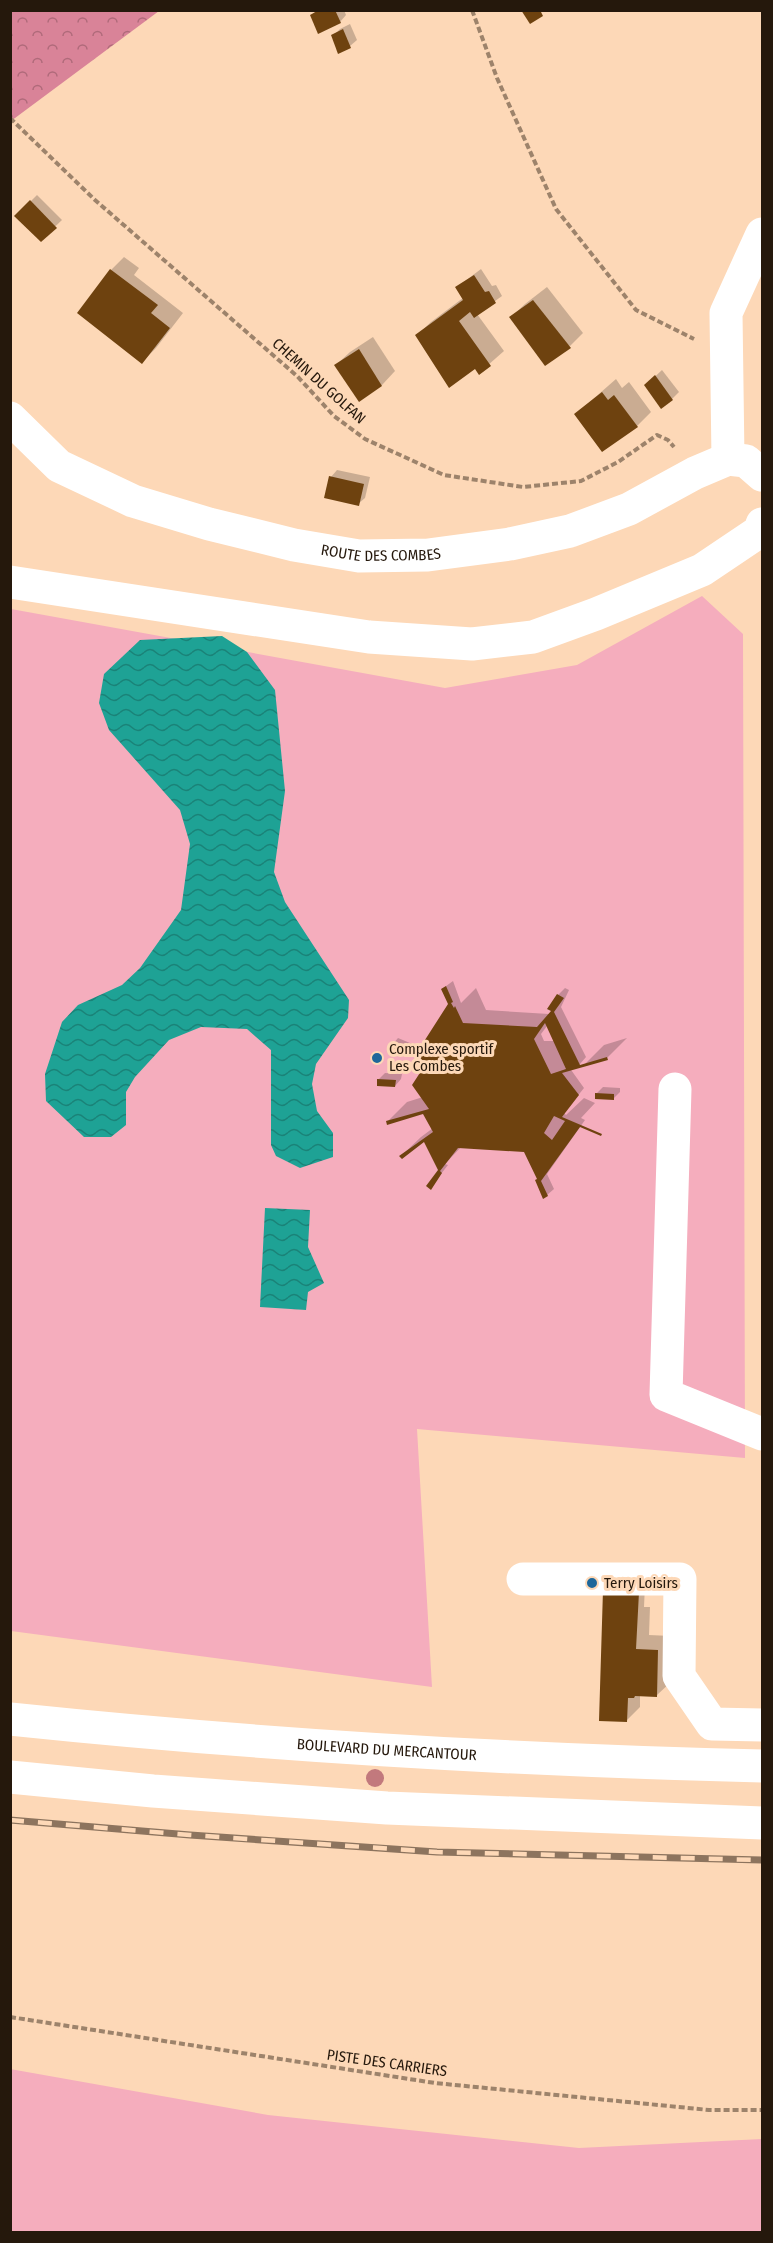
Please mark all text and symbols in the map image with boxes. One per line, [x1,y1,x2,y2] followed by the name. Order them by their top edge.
[269,334,369,428] street label: CHEMIN DU GOLFAN
[320,541,442,565] street label: ROUTE DES COMBES
[389,1040,494,1075] place label: Complexe sportif Les Combes
[370,1051,384,1065] marker: Complexe sportif Les Combes
[604,1574,678,1592] place label: Terry Loisirs
[585,1576,599,1590] marker: Terry Loisirs
[296,1735,477,1764] street label: BOULEVARD DU MERCANTOUR
[326,2046,448,2080] street label: PISTE DES CARRIERS

